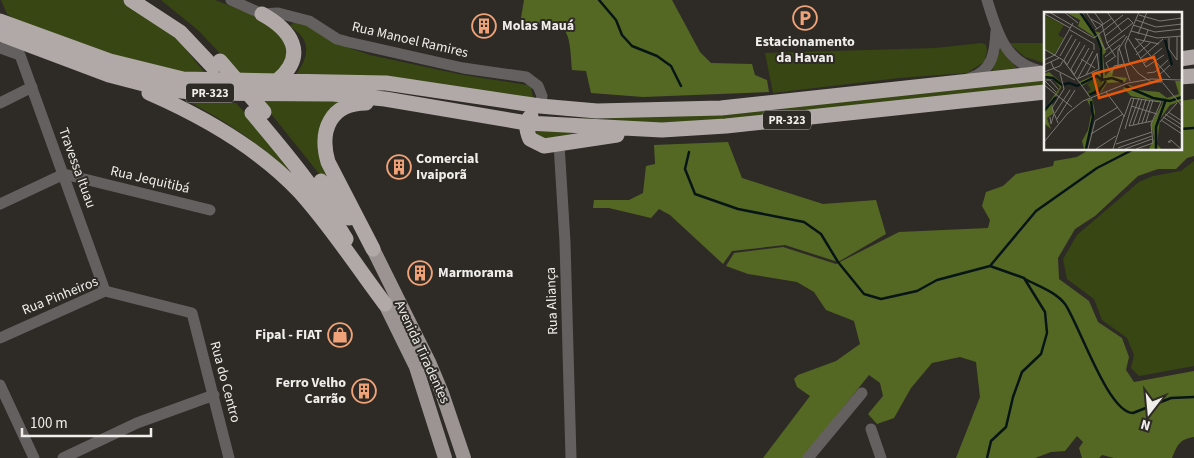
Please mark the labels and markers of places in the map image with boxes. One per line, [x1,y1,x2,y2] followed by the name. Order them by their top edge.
[792,5,818,31] parking icon: Estacionamento da Havan
[471,13,497,39] building icon: Molas Mauá
[502,16,574,36] place label: Molas Mauá
[755,32,855,68] place label: Estacionamento da Havan
[416,149,478,185] place label: Comercial Ivaiporã
[386,154,412,180] building icon: Comercial Ivaiporã
[407,260,433,286] building icon: Marmorama
[438,263,513,283] place label: Marmorama
[327,322,353,348] shop icon: Fipal - FIAT
[255,325,322,345] place label: Fipal - FIAT
[276,373,346,409] place label: Ferro Velho Carrão
[351,378,377,404] building icon: Ferro Velho Carrão

